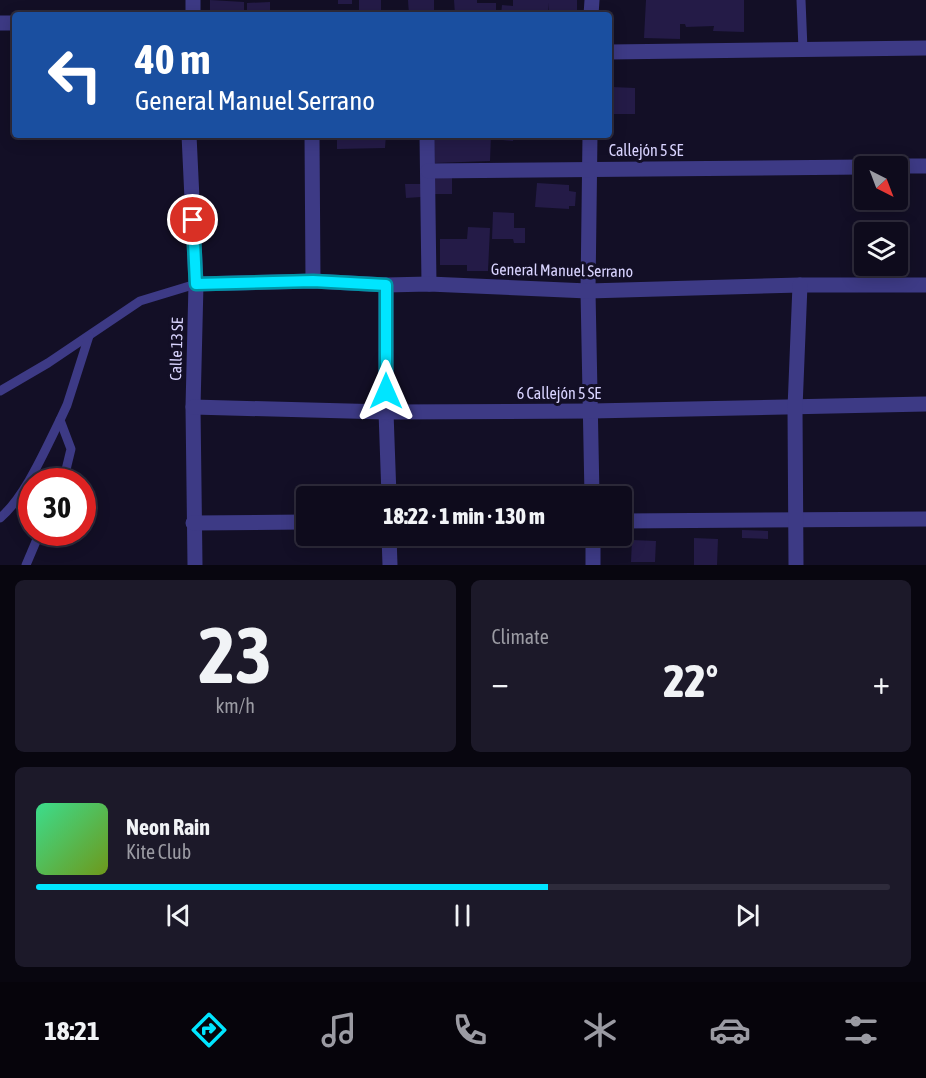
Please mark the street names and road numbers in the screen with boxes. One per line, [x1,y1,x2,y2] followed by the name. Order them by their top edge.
[609,141,683,160] street label: Callejón 5 SE
[491,260,633,280] street label: General Manuel Serrano
[166,317,186,381] street label: Calle 13 SE
[517,384,601,403] street label: 6 Callejón 5 SE

